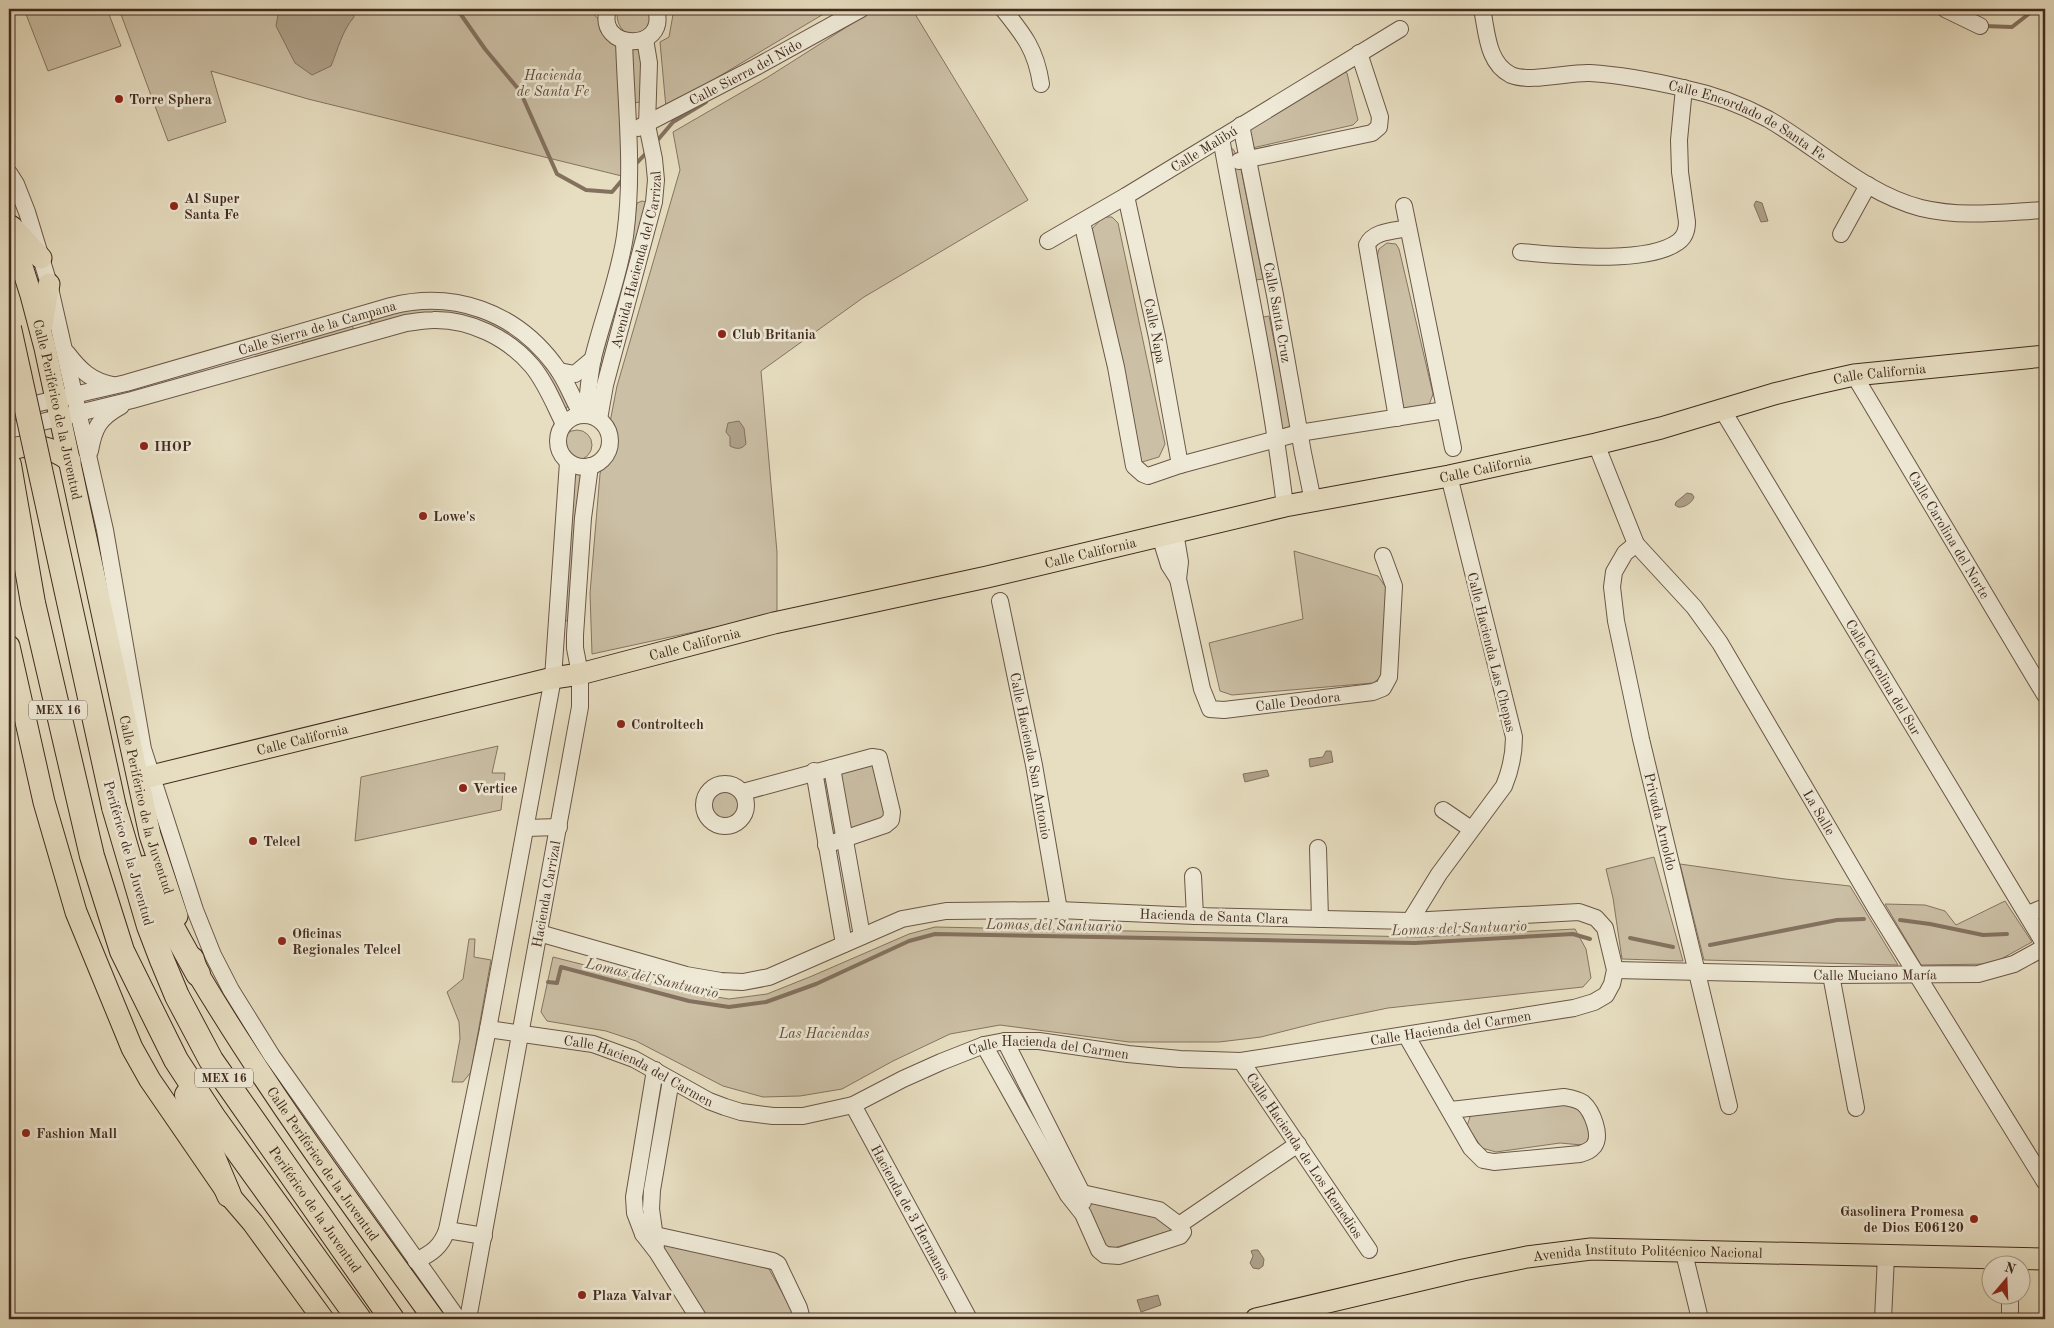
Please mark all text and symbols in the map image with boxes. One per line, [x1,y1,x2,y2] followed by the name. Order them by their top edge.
[687,37,805,108] street label: Calle Sierra del Nido
[517,69,589,99] park label: Hacienda de Santa Fe
[1667,79,1828,164] street label: Calle Encordado de Santa Fe
[113,93,125,105] marker: Torre Sphera
[129,93,212,107] place label: Torre Sphera
[1168,124,1240,175] street label: Calle Malibú
[609,170,664,350] street label: Avenida Hacienda del Carrizal
[184,192,239,222] place label: Al Super Santa Fe
[168,200,180,212] marker: Al Super Santa Fe
[1261,261,1293,364] street label: Calle Santa Cruz
[1141,297,1168,365] street label: Calle Napa
[237,299,398,358] street label: Calle Sierra de la Campana
[30,318,84,501] street label: Calle Periférico de la Juventud
[716,328,728,340] marker: Club Britania
[732,328,816,342] place label: Club Britania
[1832,362,1927,388] street label: Calle California
[138,440,150,452] marker: IHOP
[154,440,192,454] place label: IHOP
[1438,452,1533,486] street label: Calle California
[1905,469,1992,601] street label: Calle Carolina del Norte
[417,510,429,522] marker: Lowe's
[433,510,475,524] place label: Lowe's
[1043,536,1138,571] street label: Calle California
[1464,571,1518,734] street label: Calle Hacienda Las Chepas
[1843,617,1923,738] street label: Calle Carolina del Sur
[648,626,742,664] street label: Calle California
[1007,671,1053,841] street label: Calle Hacienda San Antonio
[1255,690,1341,714] street label: Calle Deodora
[29,700,87,720] road number: MEX 16
[118,713,178,895] street label: Calle Periférico de la Juventud
[615,718,627,730] marker: Controltech
[631,718,704,732] place label: Controltech
[255,722,350,758] street label: Calle California
[1641,771,1678,872] street label: Privada Arnoldo
[100,779,158,927] street label: Periférico de la Juventud
[457,782,469,794] marker: Vertice
[473,782,518,796] place label: Vertice
[1800,788,1837,838] street label: La Salle
[247,835,259,847] marker: Telcel
[263,835,301,849] place label: Telcel
[530,839,563,949] street label: Hacienda Carrizal
[1139,907,1289,927] street label: Hacienda de Santa Clara
[985,918,1122,935] water label: Lomas del Santuario
[1390,920,1527,939] water label: Lomas del Santuario
[292,927,401,957] place label: Oficinas Regionales Telcel
[276,935,288,947] marker: Oficinas Regionales Telcel
[583,957,720,1002] water label: Lomas del Santuario
[1813,968,1937,983] street label: Calle Muciano María
[1369,1009,1533,1048] street label: Calle Hacienda del Carmen
[778,1027,869,1041] park label: Las Haciendas
[563,1034,715,1110] street label: Calle Hacienda del Carmen
[966,1035,1130,1062] street label: Calle Hacienda del Carmen
[195,1068,253,1088] road number: MEX 16
[1243,1071,1365,1241] street label: Calle Hacienda de Los Remedios
[264,1084,384,1244] street label: Calle Periférico de la Juventud
[20,1127,32,1139] marker: Fashion Mall
[36,1127,117,1141] place label: Fashion Mall
[265,1143,365,1275] street label: Periférico de la Juventud
[868,1143,953,1283] street label: Hacienda de 3 Hermanos
[1840,1205,1964,1235] place label: Gasolinera Promesa de Dios E06120
[1968,1213,1980,1225] marker: Gasolinera Promesa de Dios E06120
[1532,1243,1763,1264] street label: Avenida Instituto Politécnico Nacional
[1982,1256,2032,1306] north arrow
[2003,1260,2018,1277] text: N
[576,1289,588,1301] marker: Plaza Valvar
[592,1289,672,1303] place label: Plaza Valvar

